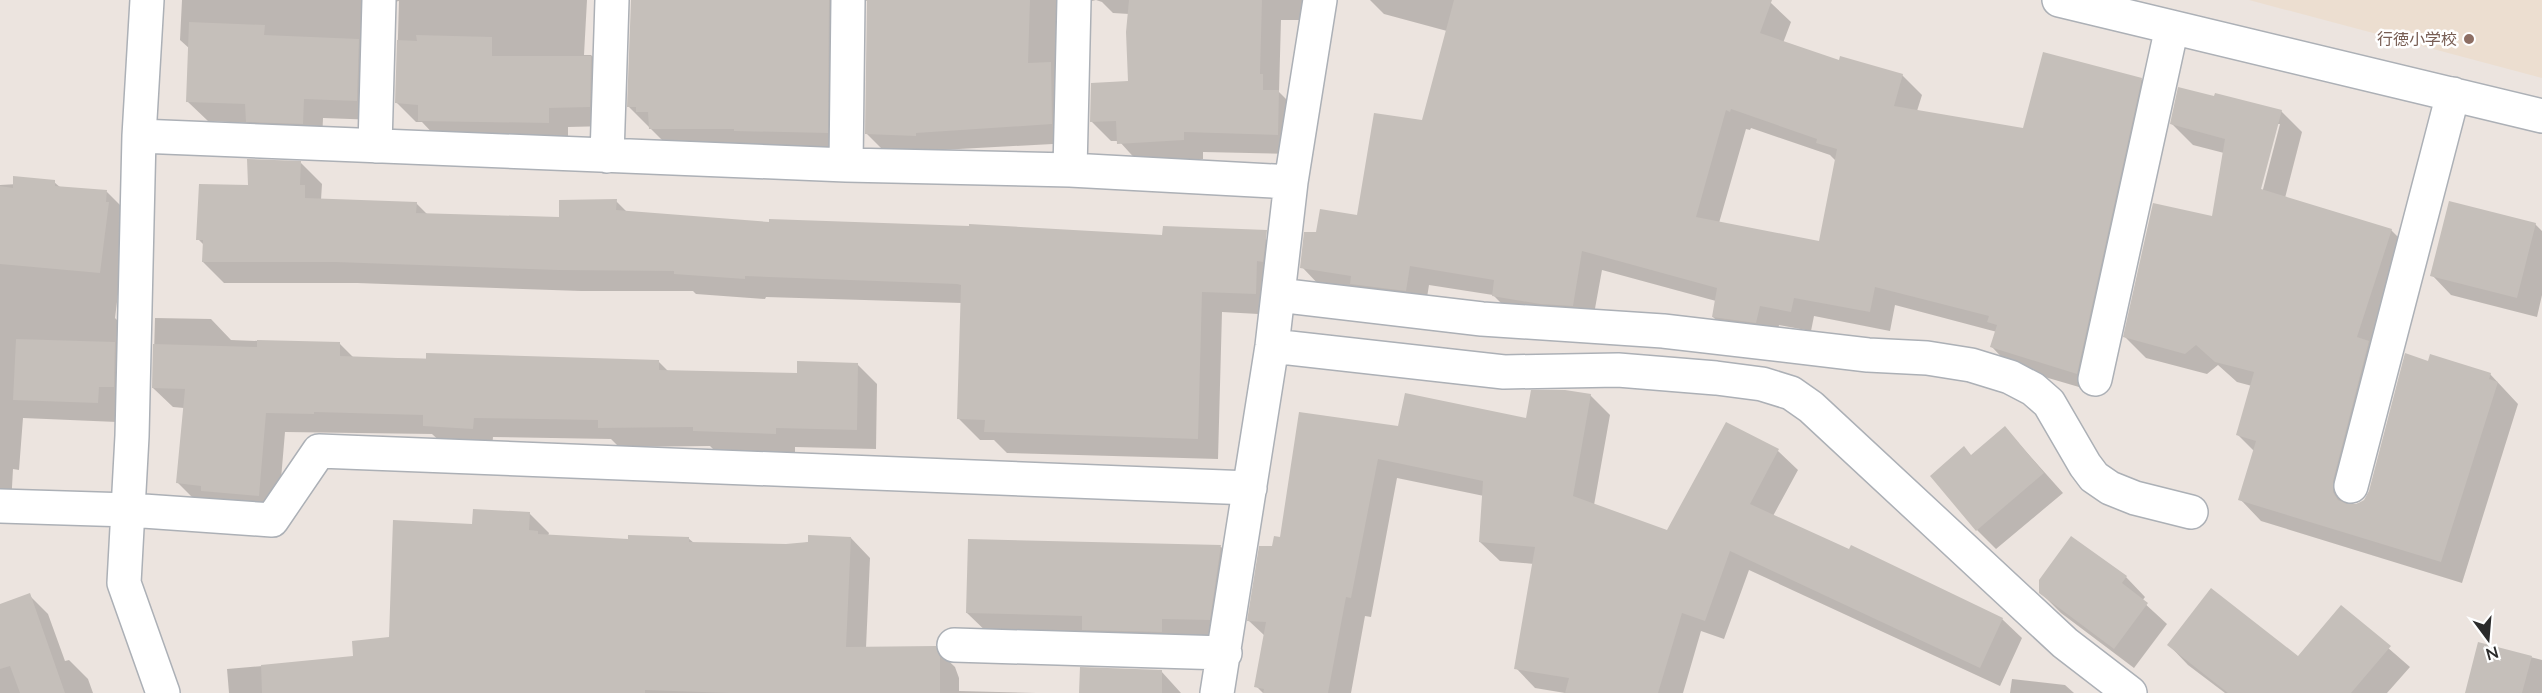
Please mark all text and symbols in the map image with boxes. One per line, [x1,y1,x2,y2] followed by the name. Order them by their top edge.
[2377,29,2457,48] place label: 行徳小学校
[2462,32,2476,46] marker: 行徳小学校
[2458,609,2518,669] north arrow
[2484,643,2501,665] text: N

